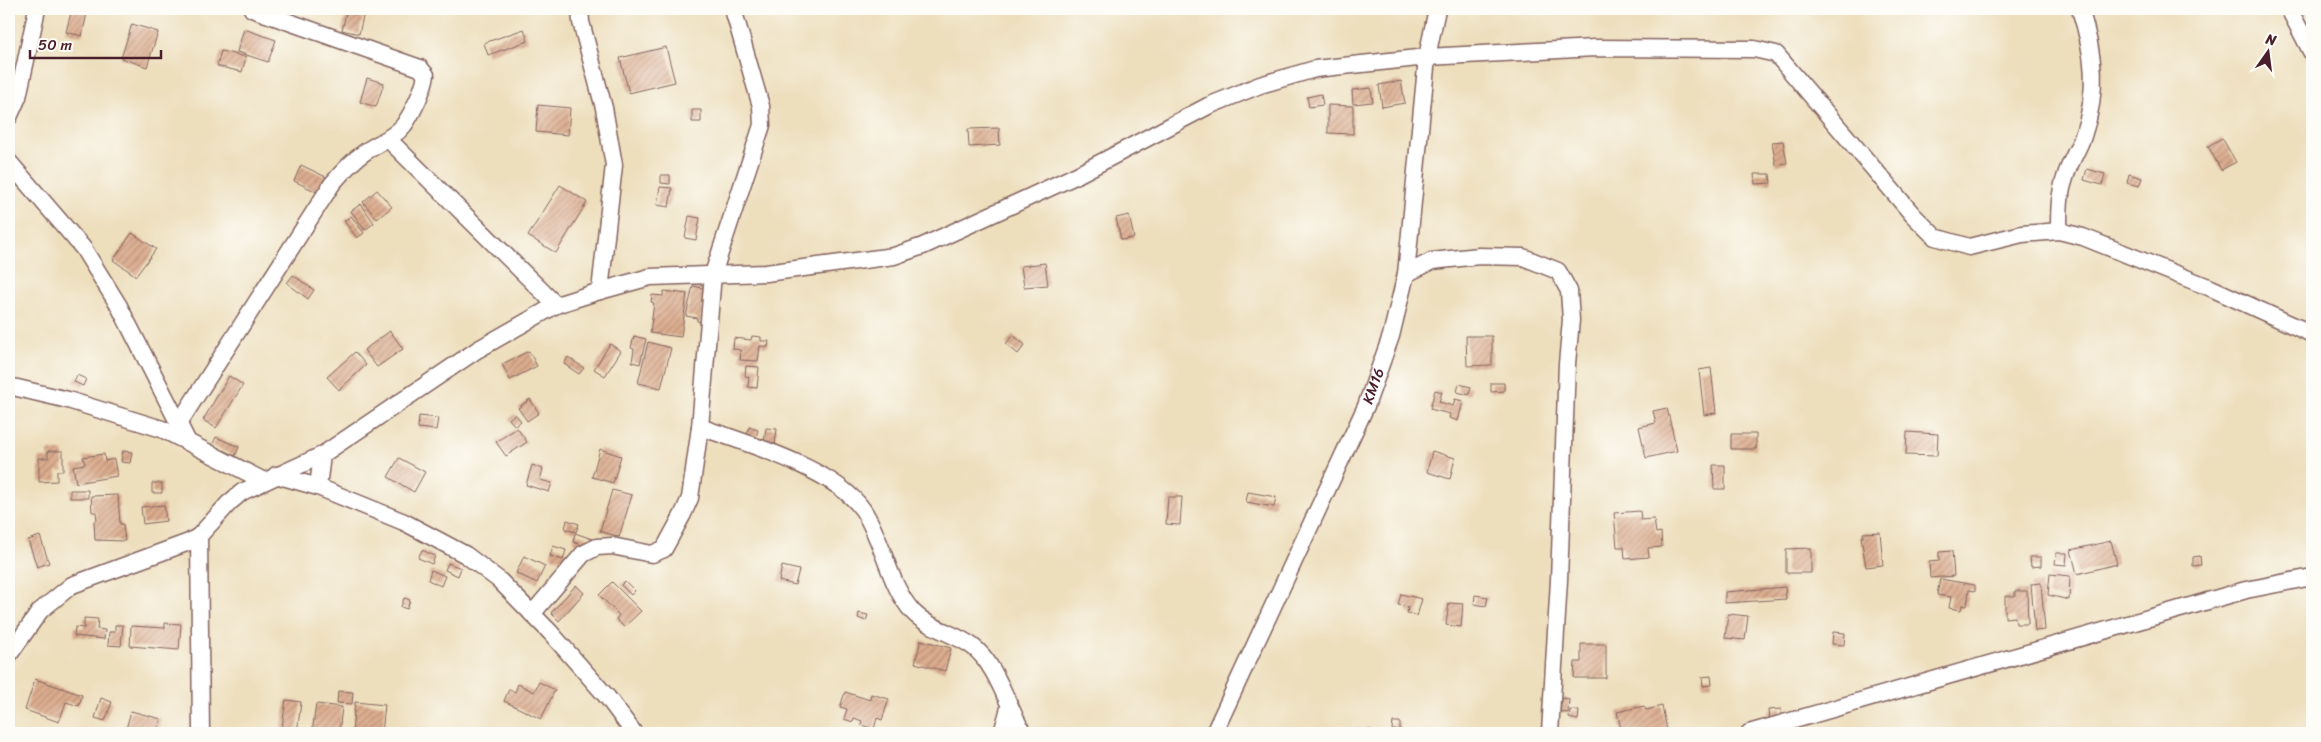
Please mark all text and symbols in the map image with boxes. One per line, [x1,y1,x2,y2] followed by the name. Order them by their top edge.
[2262,26,2279,53] text: N
[30,28,161,60] scale bar
[2244,28,2294,78] north arrow
[38,32,73,58] text: 50 m
[1355,364,1392,408] street label: KM16

